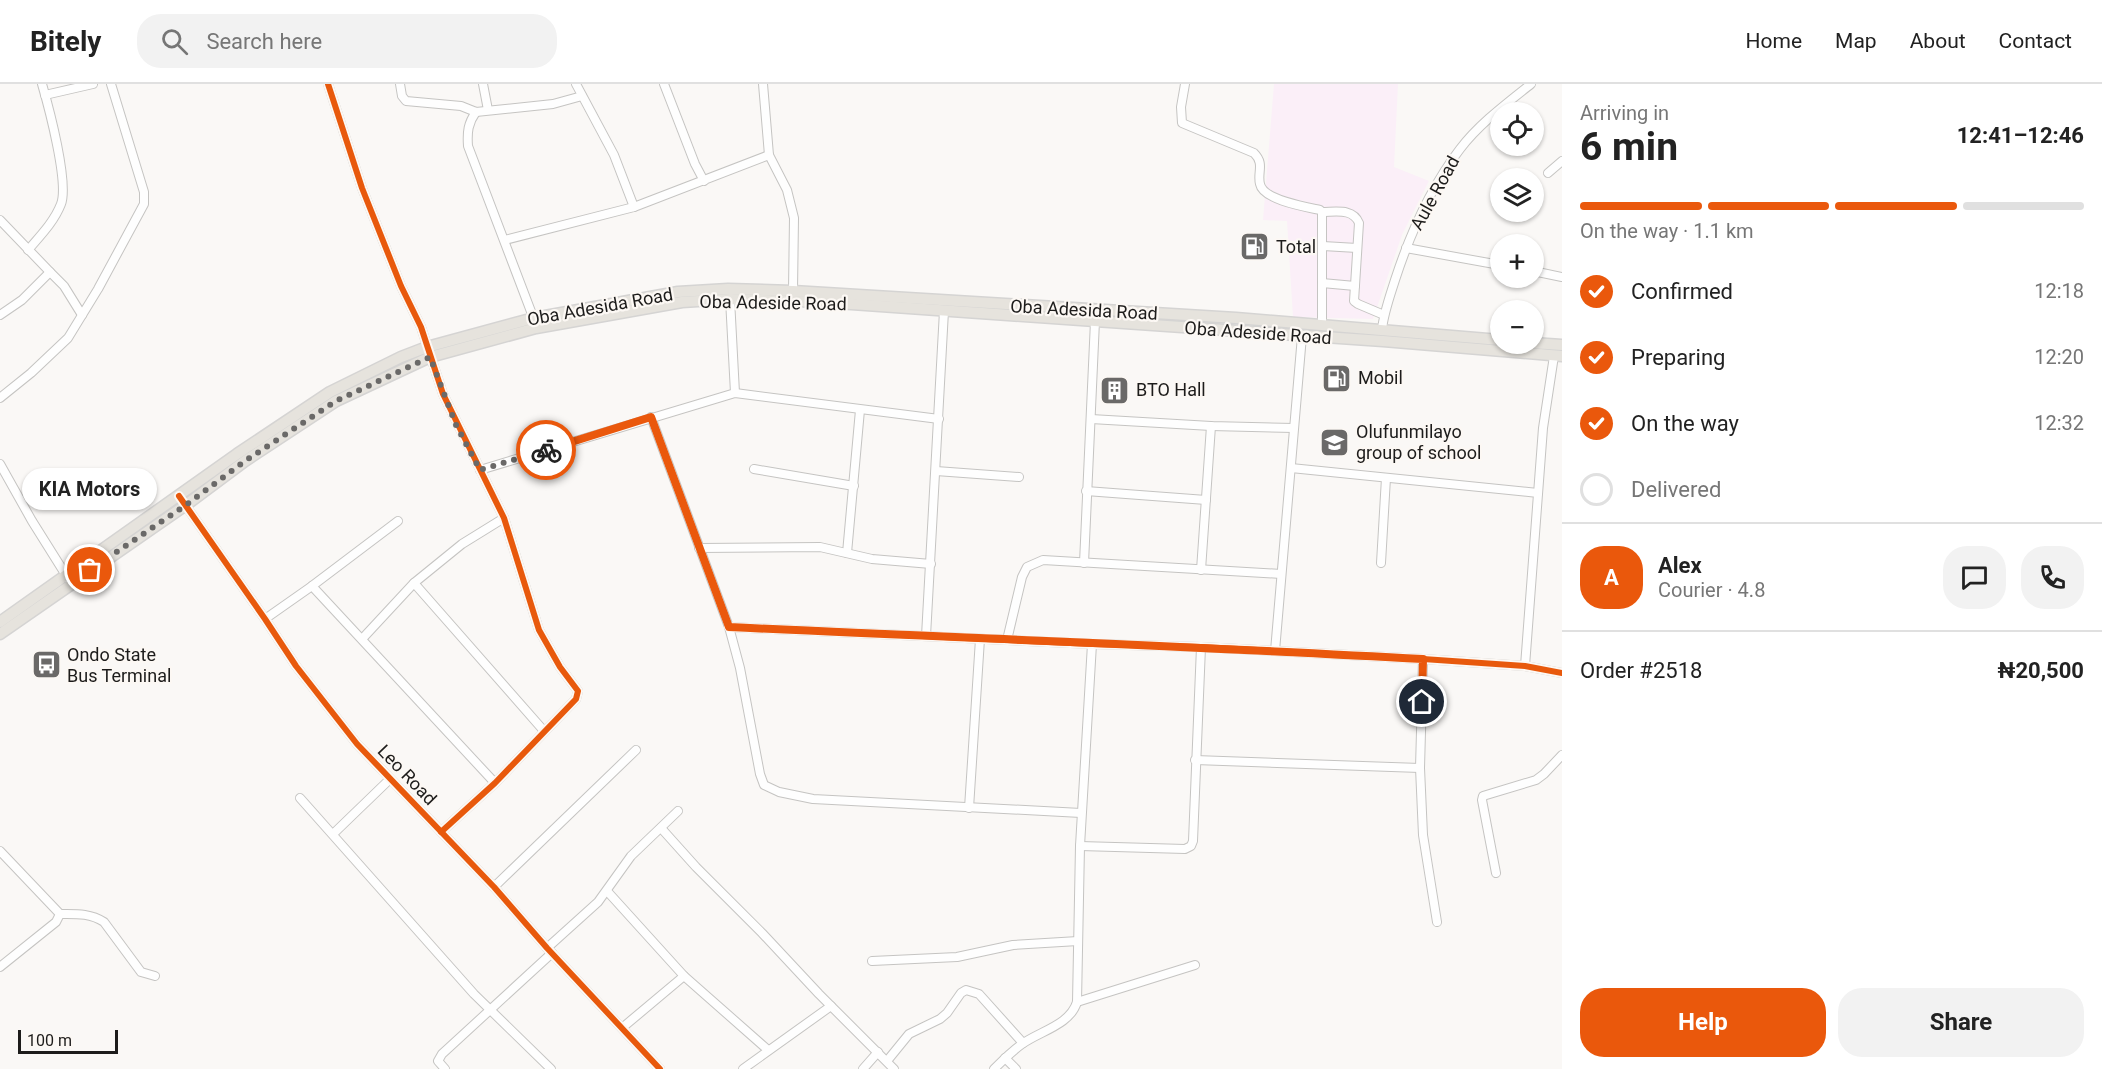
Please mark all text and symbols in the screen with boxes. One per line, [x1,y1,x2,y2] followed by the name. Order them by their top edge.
[137,14,557,68] search box
[30,25,101,58] text: Bitely
[158,25,191,58] icon: search
[206,29,322,54] text: Search here
[1746,29,1802,53] text: Home
[1835,29,1877,53] text: Map
[1910,29,1966,53] text: About
[1999,29,2072,53] text: Contact
[1580,101,1669,125] text: Arriving in
[1490,102,1544,354] map controls
[1490,102,1544,156] button: locate
[1957,123,2084,148] text: 12:41–12:46
[1580,124,1678,170] text: 6 min
[1406,152,1463,233] street label: Aule Road
[1490,168,1544,222] button: layers
[1580,219,1754,243] text: On the way · 1.1 km
[1239,231,1271,263] fuel station icon: Total
[1490,234,1544,288] button: +
[1276,236,1316,257] place label: Total
[1580,275,1613,308] icon: check
[1631,279,1733,304] text: Confirmed
[2034,279,2084,303] text: 12:18
[525,283,674,330] street label: Oba Adesida Road
[699,291,847,314] street label: Oba Adeside Road
[1010,295,1158,324] street label: Oba Adesida Road
[1490,300,1544,354] button: −
[1184,317,1332,348] street label: Oba Adeside Road
[1580,341,1613,374] icon: check
[1631,345,1725,370] text: Preparing
[2034,345,2084,369] text: 12:20
[1321,362,1353,394] fuel station icon: Mobil
[1358,367,1403,388] place label: Mobil
[1099,374,1131,406] building icon: BTO Hall
[1136,379,1206,400] place label: BTO Hall
[1580,407,1613,440] icon: check
[1631,411,1739,436] text: On the way
[2034,411,2084,435] text: 12:32
[516,420,576,480] courier
[1356,421,1481,463] place label: Olufunmilayo group of school
[1319,426,1351,458] school or university icon: Olufunmilayo group of school
[530,434,563,467] icon: bike
[22,468,158,510] callout: KIA Motors
[39,477,140,501] text: KIA Motors
[1631,477,1721,502] text: Delivered
[64,544,115,595] pin
[1943,546,2006,609] button: chat
[2021,546,2084,609] button: phone
[73,553,106,586] icon: bag
[1658,553,1702,578] text: Alex
[1604,565,1619,590] text: A
[1658,578,1765,602] text: Courier · 4.8
[67,644,171,686] place label: Ondo State Bus Terminal
[30,649,62,681] bus stop icon: Ondo State Bus Terminal
[1580,658,1702,683] text: Order #2518
[1998,658,2084,683] text: ₦20,500
[1396,676,1447,727] pin
[1405,685,1438,718] icon: home
[374,740,441,809] street label: Leo Road
[1580,988,1826,1057] button: Help
[1838,988,2084,1057] button: Share
[18,1027,118,1054] scale bar
[27,1031,72,1050] text: 100 m

